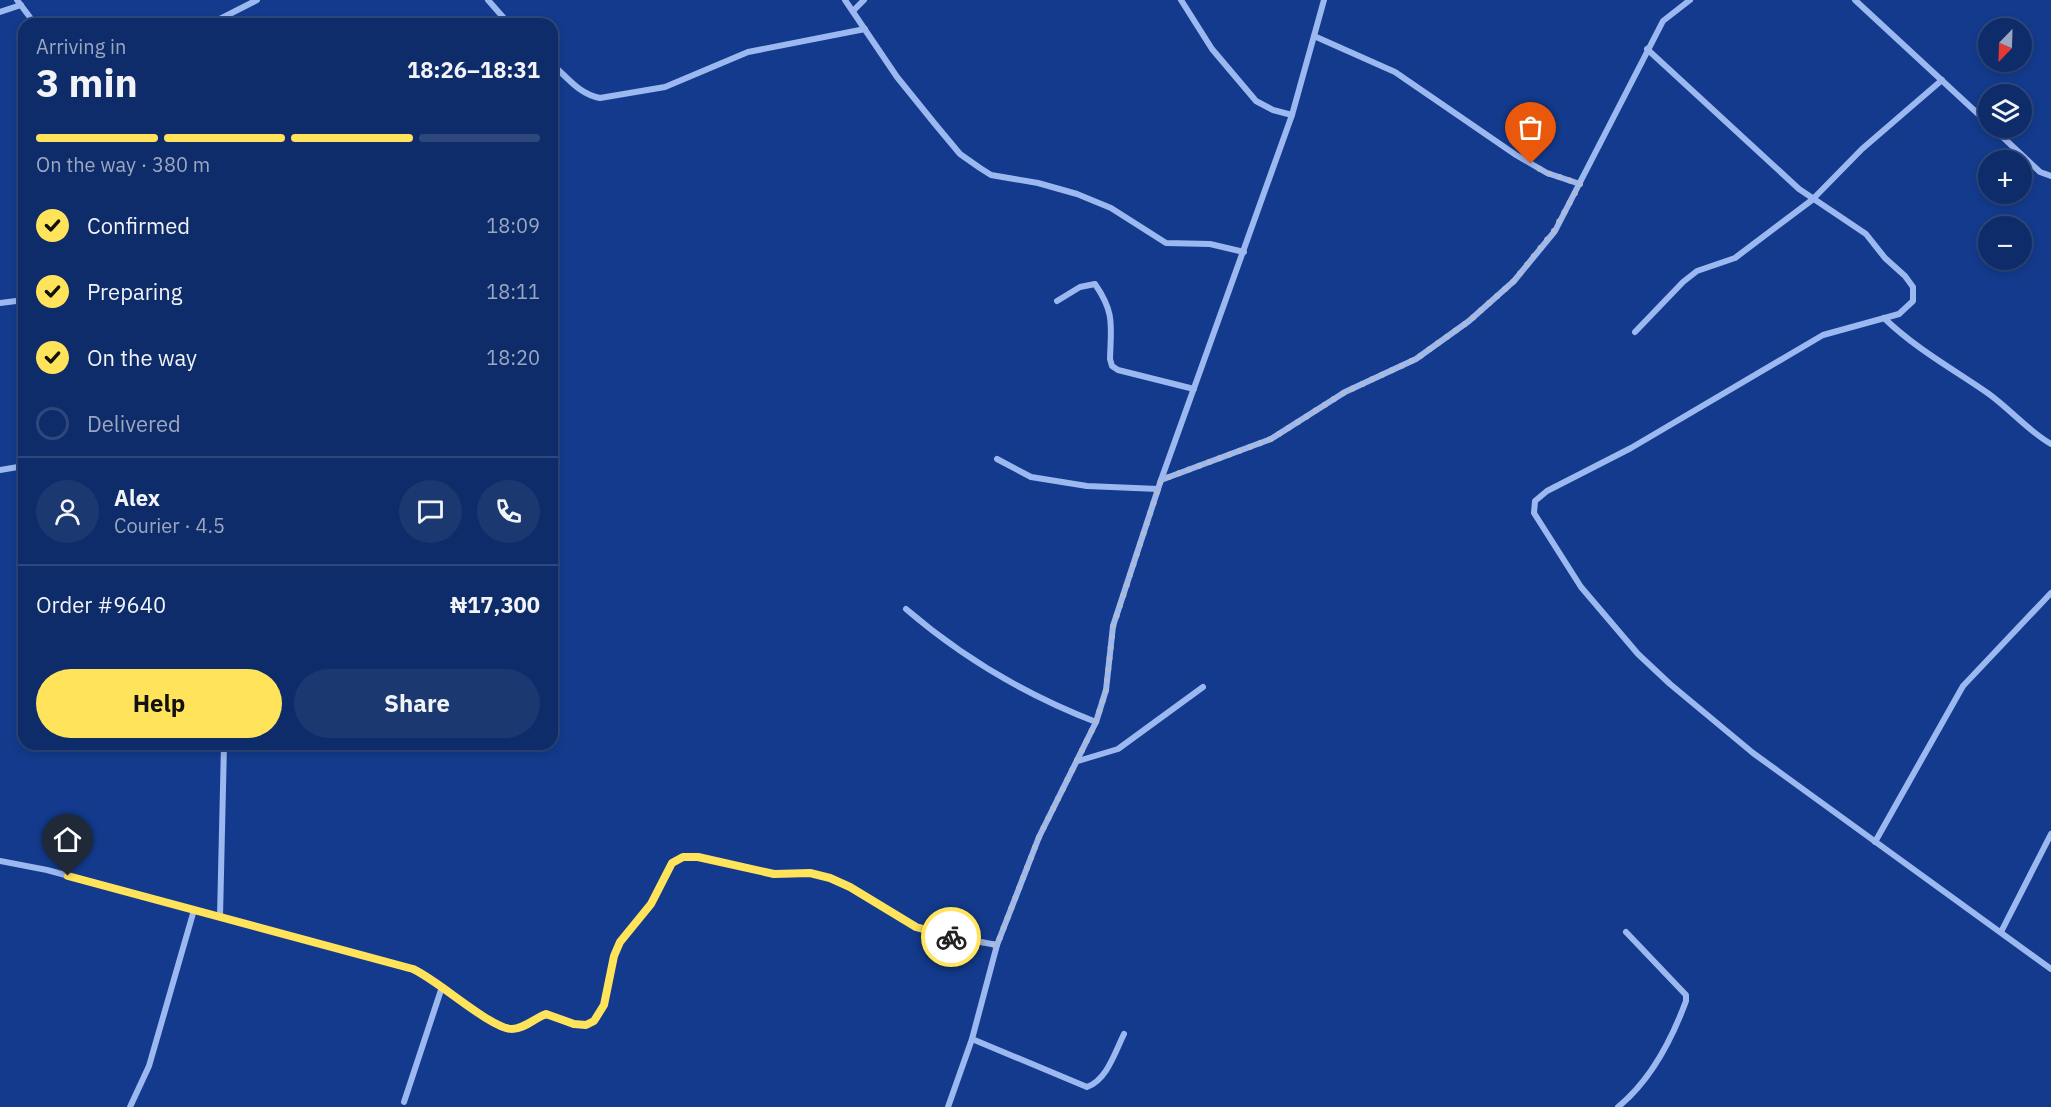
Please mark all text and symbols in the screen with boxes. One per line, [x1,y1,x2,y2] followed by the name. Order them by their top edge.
[1978,18,2032,72] north arrow
[1978,18,2032,270] map controls
[36,33,126,60] text: Arriving in
[407,55,540,84] text: 18:26–18:31
[36,57,138,108] text: 3 min
[1978,84,2032,138] button: layers
[1505,102,1556,164] pin
[1514,111,1547,144] icon: bag
[1978,150,2032,204] button: +
[36,151,210,178] text: On the way · 380 m
[36,209,69,242] icon: check
[87,211,190,240] text: Confirmed
[486,212,540,239] text: 18:09
[1978,216,2032,270] button: −
[36,275,69,308] icon: check
[87,277,182,306] text: Preparing
[486,278,540,305] text: 18:11
[36,341,69,374] icon: check
[87,343,197,372] text: On the way
[486,344,540,371] text: 18:20
[87,409,181,438] text: Delivered
[36,480,99,543] button: person
[399,480,462,543] button: chat
[477,480,540,543] button: phone
[114,483,160,512] text: Alex
[114,512,225,539] text: Courier · 4.5
[36,590,166,619] text: Order #9640
[450,590,540,619] text: ₦17,300
[36,669,282,738] button: Help
[294,669,540,738] button: Share
[42,814,93,876] pin
[51,823,84,856] icon: home
[921,907,981,967] courier
[935,921,968,954] icon: bike

